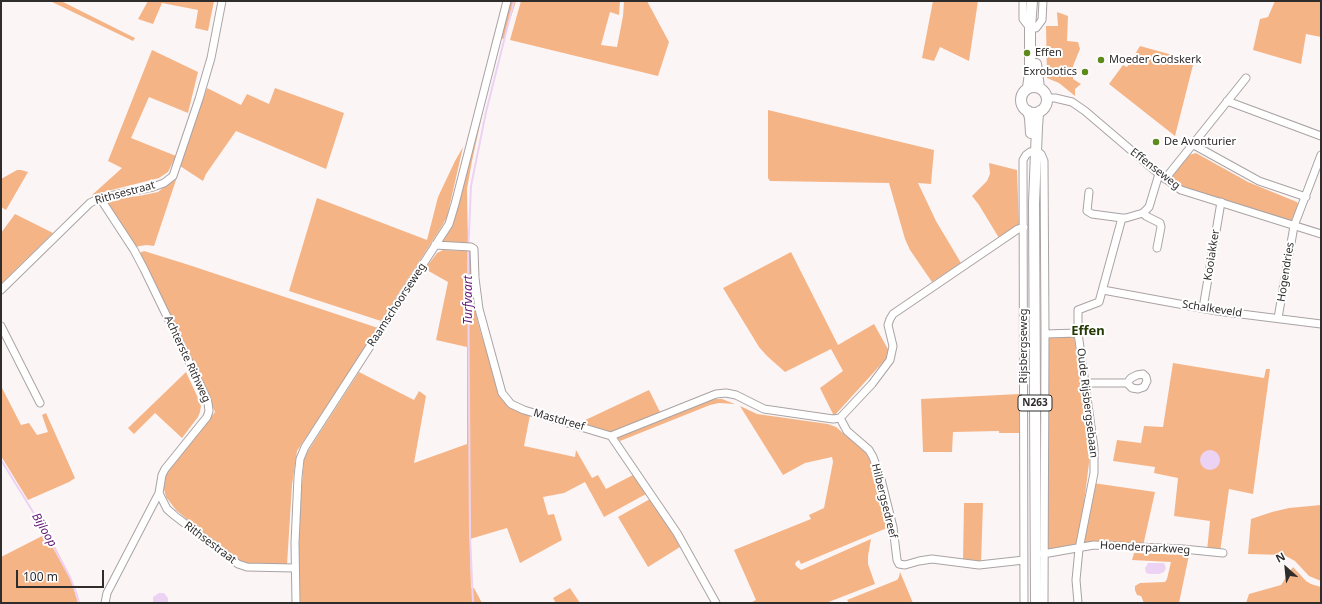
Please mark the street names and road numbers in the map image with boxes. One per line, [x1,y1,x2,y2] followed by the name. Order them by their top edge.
[1127,145,1183,193] street label: Effenseweg
[93,179,157,207] street label: Rithsestraat
[1201,228,1223,282] street label: Kooiakker
[1275,241,1297,303] street label: Hogendries
[365,261,429,349] street label: Raamschoorseweg
[1181,298,1243,320] street label: Schalkeveld
[1017,309,1031,383] street label: Rijsbergseweg
[161,314,213,404] street label: Achterste Rithweg
[1074,347,1100,459] street label: Oude Rijsbergsebaan
[1018,395,1052,411] road number: N263
[532,406,586,434] street label: Mastdreef
[868,462,900,540] street label: Hilbergsedreef
[181,519,239,567] street label: Rithsestraat
[1100,539,1190,557] street label: Hoenderparkweg

